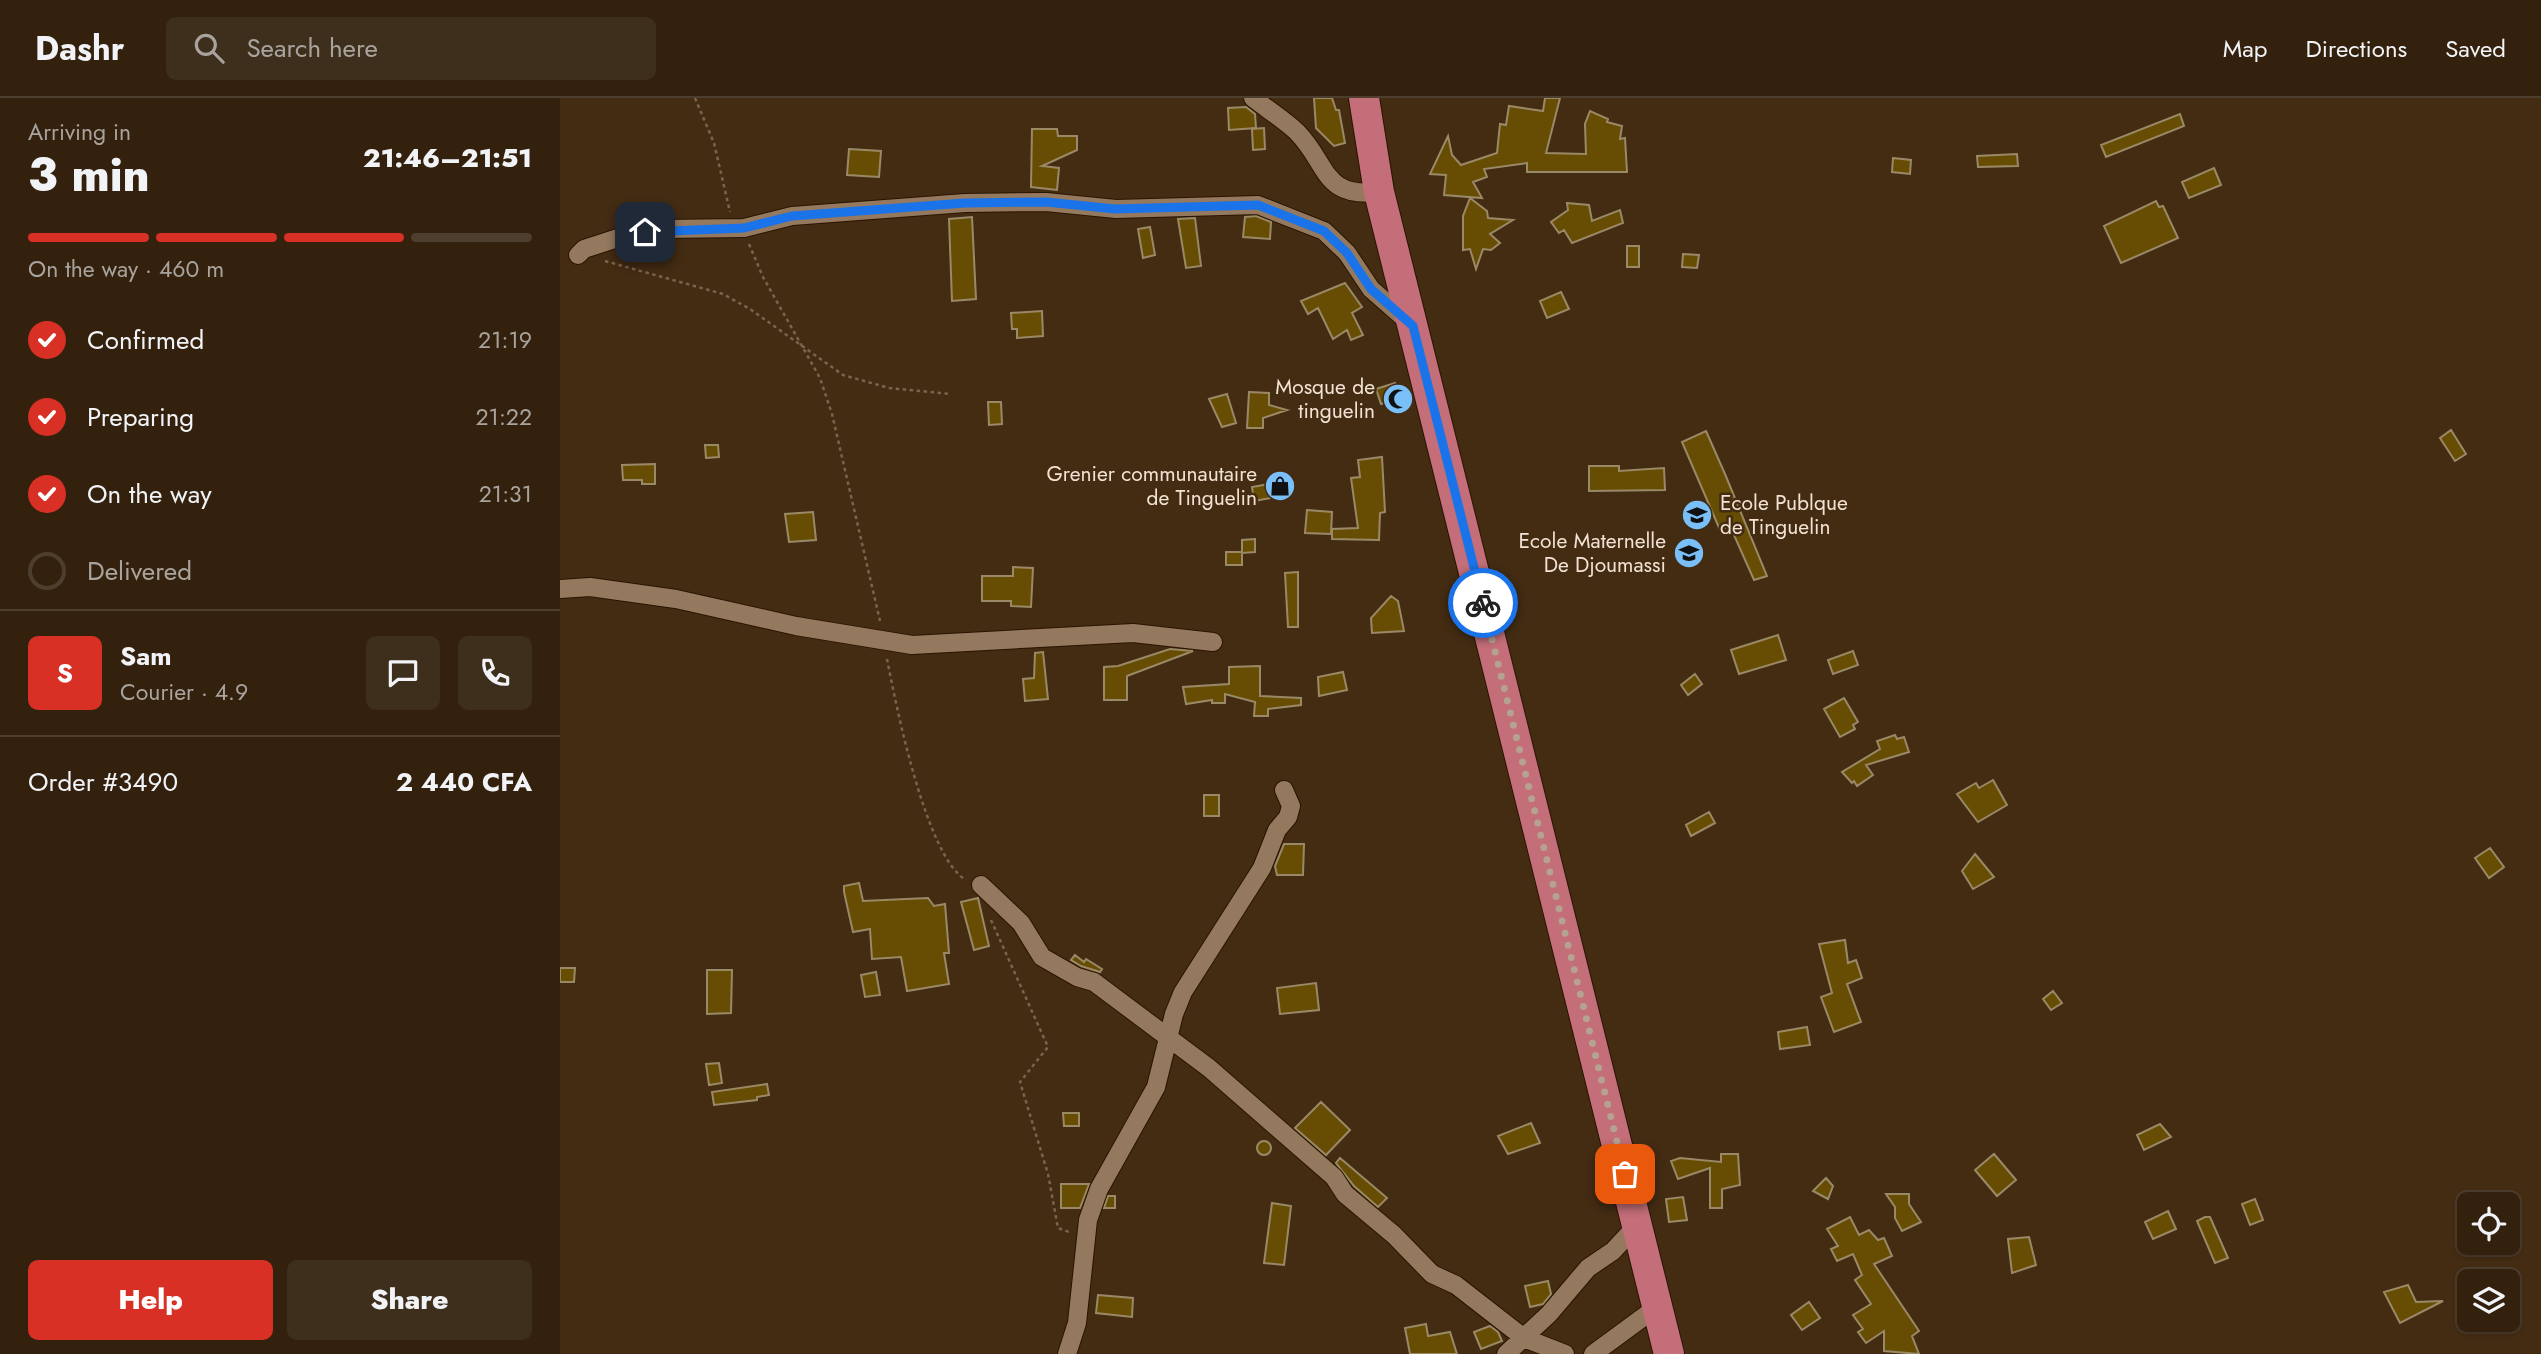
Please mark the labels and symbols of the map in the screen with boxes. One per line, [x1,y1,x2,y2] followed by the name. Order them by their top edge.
[615,202,675,262] pin
[1275,372,1375,426] place label: Mosque de tinguelin
[1381,382,1415,416] mosque icon: Mosque de tinguelin
[1046,459,1257,513] place label: Grenier communautaire de Tinguelin
[1263,469,1297,503] shop icon: Grenier communautaire de Tinguelin
[1720,488,1848,542] place label: Ecole Publque de Tinguelin
[1680,498,1714,532] school or university icon: Ecole Publque de Tinguelin
[1519,526,1666,580] place label: Ecole Maternelle De Djoumassi
[1672,536,1706,570] school or university icon: Ecole Maternelle De Djoumassi
[1448,568,1518,638] courier
[1595,1144,1655,1204] pin

